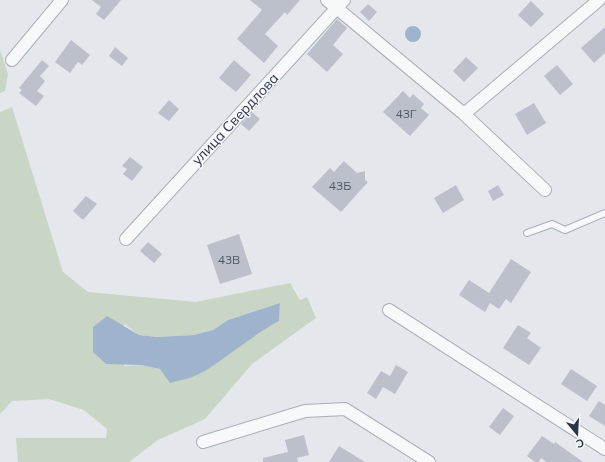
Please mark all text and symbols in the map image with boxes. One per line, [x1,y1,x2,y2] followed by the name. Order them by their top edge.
[188,69,282,169] street label: улица Свердлова
[395,106,417,121] house number: 43Г
[329,178,351,193] house number: 43Б
[218,252,240,267] house number: 43В
[557,414,597,454] north arrow
[574,436,586,451] text: С

